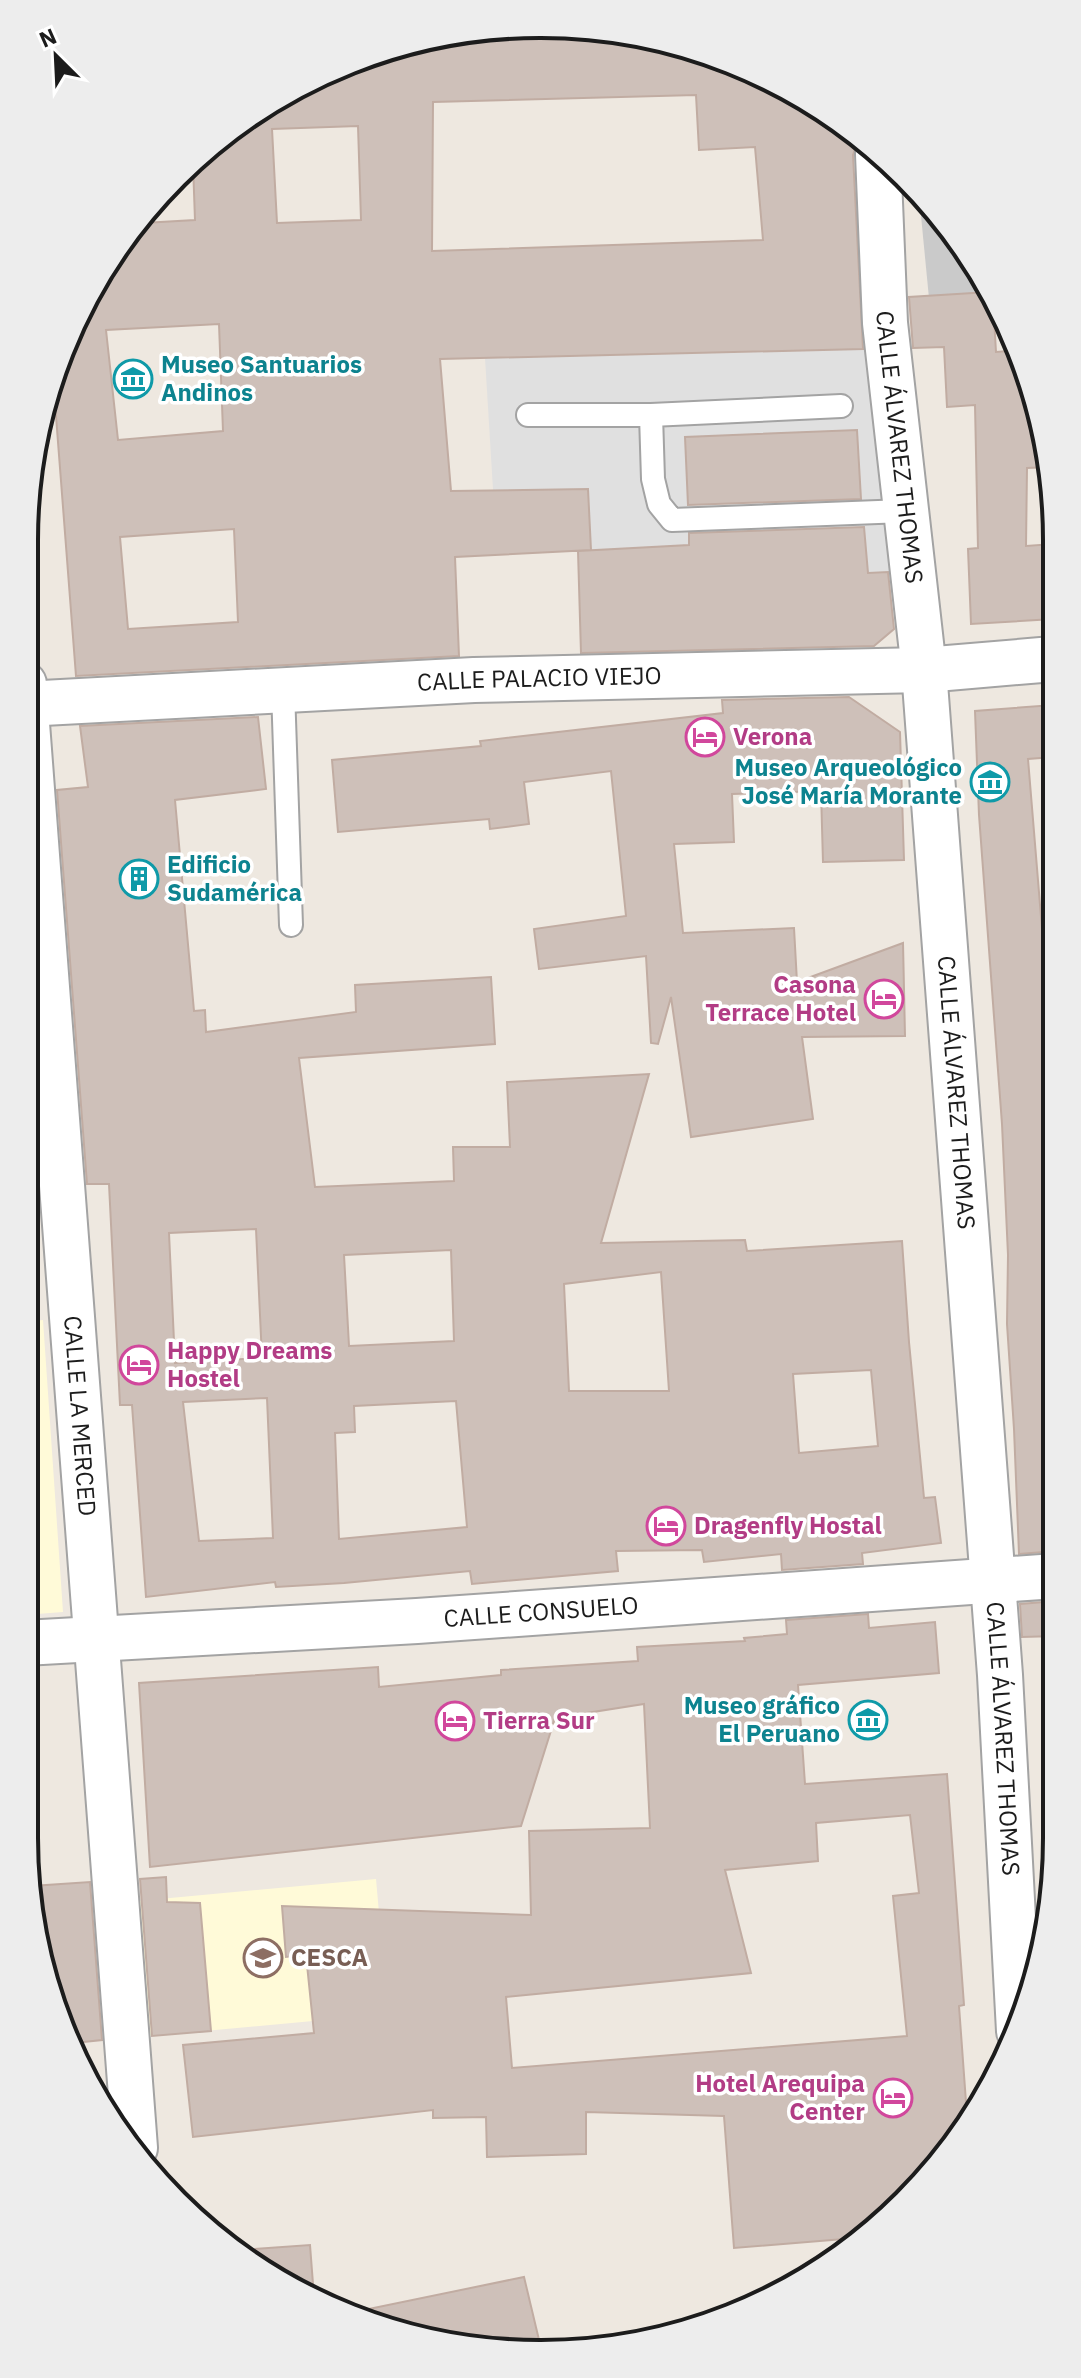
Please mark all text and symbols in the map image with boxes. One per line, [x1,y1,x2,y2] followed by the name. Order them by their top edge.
[16,16,96,96] north arrow
[34,21,61,54] text: N
[869,310,931,585] street label: CALLE ÁLVAREZ THOMAS
[161,348,362,408] place label: Museo Santuarios Andinos
[112,358,154,400] museum icon: Museo Santuarios Andinos
[416,659,662,698] street label: CALLE PALACIO VIEJO
[684,716,726,758] hotel icon: Verona
[733,720,812,752] place label: Verona
[735,751,962,811] place label: Museo Arqueológico José María Morante
[969,761,1011,803] museum icon: Museo Arqueológico José María Morante
[167,848,302,908] place label: Edificio Sudamérica
[118,858,160,900] building icon: Edificio Sudamérica
[931,954,983,1230] street label: CALLE ÁLVAREZ THOMAS
[705,968,856,1028] place label: Casona Terrace Hotel
[863,978,905,1020] hotel icon: Casona Terrace Hotel
[57,1314,104,1517] street label: CALLE LA MERCED
[167,1334,332,1394] place label: Happy Dreams Hostel
[118,1344,160,1386] hotel icon: Happy Dreams Hostel
[645,1505,687,1547] hotel icon: Dragenfly Hostal
[694,1509,882,1541] place label: Dragenfly Hostal
[443,1588,639,1634] street label: CALLE CONSUELO
[980,1600,1028,1877] street label: CALLE ÁLVAREZ THOMAS
[684,1689,840,1749] place label: Museo gráfico El Peruano
[847,1699,889,1741] museum icon: Museo gráfico El Peruano
[434,1700,476,1742] hotel icon: Tierra Sur
[483,1704,595,1736] place label: Tierra Sur
[242,1937,284,1979] school or university icon: CESCA
[291,1941,368,1973] place label: CESCA
[695,2067,865,2127] place label: Hotel Arequipa Center
[872,2077,914,2119] hotel icon: Hotel Arequipa Center

